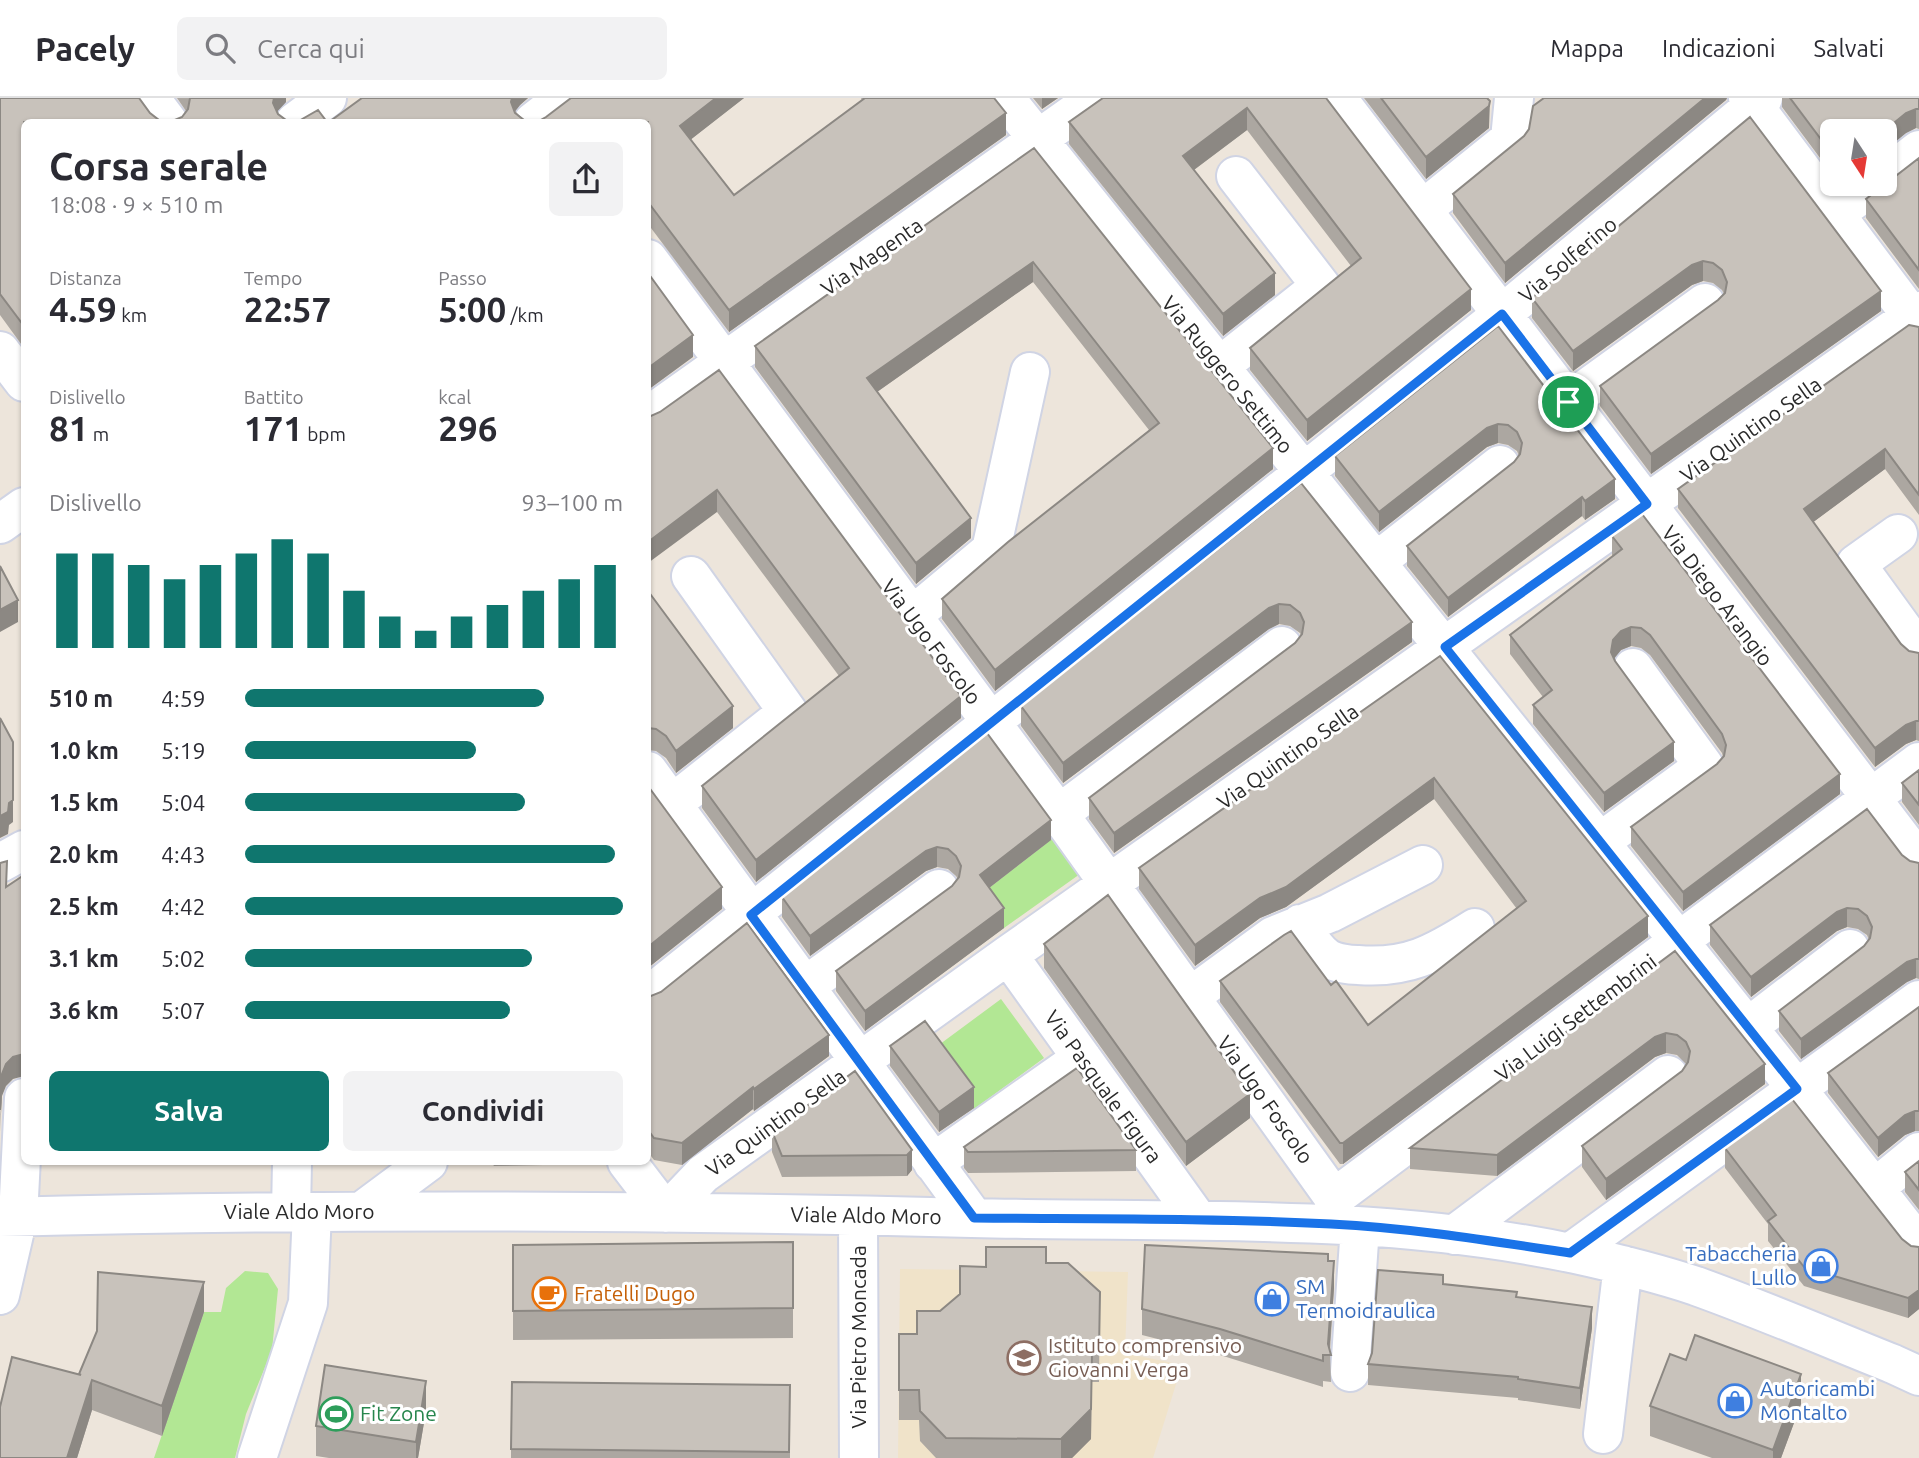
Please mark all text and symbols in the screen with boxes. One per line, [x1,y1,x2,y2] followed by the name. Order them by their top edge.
[177,17,667,80] search box
[201,29,239,67] icon: search
[35,30,135,67] text: Pacely
[257,34,365,63] text: Cerca qui
[1550,35,1624,62] text: Mappa
[1662,35,1776,62] text: Indicazioni
[1814,35,1884,62] text: Salvati
[1820,119,1897,196] north arrow
[1820,119,1897,196] map controls
[549,142,623,216] button: share
[49,145,268,187] text: Corsa serale
[49,192,223,217] text: 18:08 · 9 × 510 m
[1514,211,1621,307] street label: Via Solferino
[816,212,927,300] street label: Via Magenta
[49,267,122,289] text: Distanza
[244,267,302,289] text: Tempo
[438,267,487,289] text: Passo
[49,289,117,329] text: 4.59
[244,289,331,329] text: 22:57
[438,289,506,329] text: 5:00
[1157,291,1299,458] street label: Via Ruggero Settimo
[117,304,147,326] text: km
[506,304,544,326] text: /km
[1675,371,1826,487] street label: Via Quintino Sella
[1538,372,1598,432] pin
[1549,383,1587,421] icon: arrive
[49,386,126,408] text: Dislivello
[244,386,304,408] text: Battito
[438,386,471,408] text: kcal
[49,408,88,448] text: 81
[244,408,303,448] text: 171
[438,408,498,448] text: 296
[88,423,109,445] text: m
[303,423,346,445] text: bpm
[49,490,142,515] text: Dislivello
[522,490,623,515] text: 93–100 m
[1657,521,1778,670] street label: Via Diego Arangio
[877,574,987,709] street label: Via Ugo Foscolo
[49,686,113,711] text: 510 m
[161,686,206,711] text: 4:59
[1212,698,1363,814] street label: Via Quintino Sella
[49,738,119,763] text: 1.0 km
[161,738,206,763] text: 5:19
[49,790,119,815] text: 1.5 km
[161,790,206,815] text: 5:04
[49,842,119,867] text: 2.0 km
[161,842,206,867] text: 4:43
[49,894,119,919] text: 2.5 km
[161,894,206,919] text: 4:42
[49,946,119,971] text: 3.1 km
[161,946,206,971] text: 5:02
[1490,949,1661,1086] street label: Via Luigi Settembrini
[49,998,119,1023] text: 3.6 km
[161,998,206,1023] text: 5:07
[1040,1005,1167,1167] street label: Via Pasquale Figura
[1213,1031,1319,1168] street label: Via Ugo Foscolo
[701,1063,850,1181] street label: Via Quintino Sella
[49,1071,329,1151] button: Salva
[343,1071,623,1151] button: Condividi
[223,1199,375,1223] street label: Viale Aldo Moro
[790,1202,942,1228] street label: Viale Aldo Moro
[1685,1241,1797,1289] place label: Tabaccheria Lullo
[846,1245,870,1429] street label: Via Pietro Moncada
[1802,1247,1840,1285] shop icon: Tabaccheria Lullo
[1296,1274,1436,1322] place label: SM Termoidraulica
[530,1275,568,1313] cafe icon: Fratelli Dugo
[1253,1280,1291,1318] shop icon: SM Termoidraulica
[574,1281,695,1305] place label: Fratelli Dugo
[1048,1333,1242,1381] place label: Istituto comprensivo Giovanni Verga
[1005,1339,1043,1377] school or university icon: Istituto comprensivo Giovanni Verga
[1760,1376,1875,1424] place label: Autoricambi Montalto
[1716,1382,1754,1420] shop icon: Autoricambi Montalto
[317,1395,355,1433] sports icon: Fit Zone
[360,1401,437,1425] place label: Fit Zone

